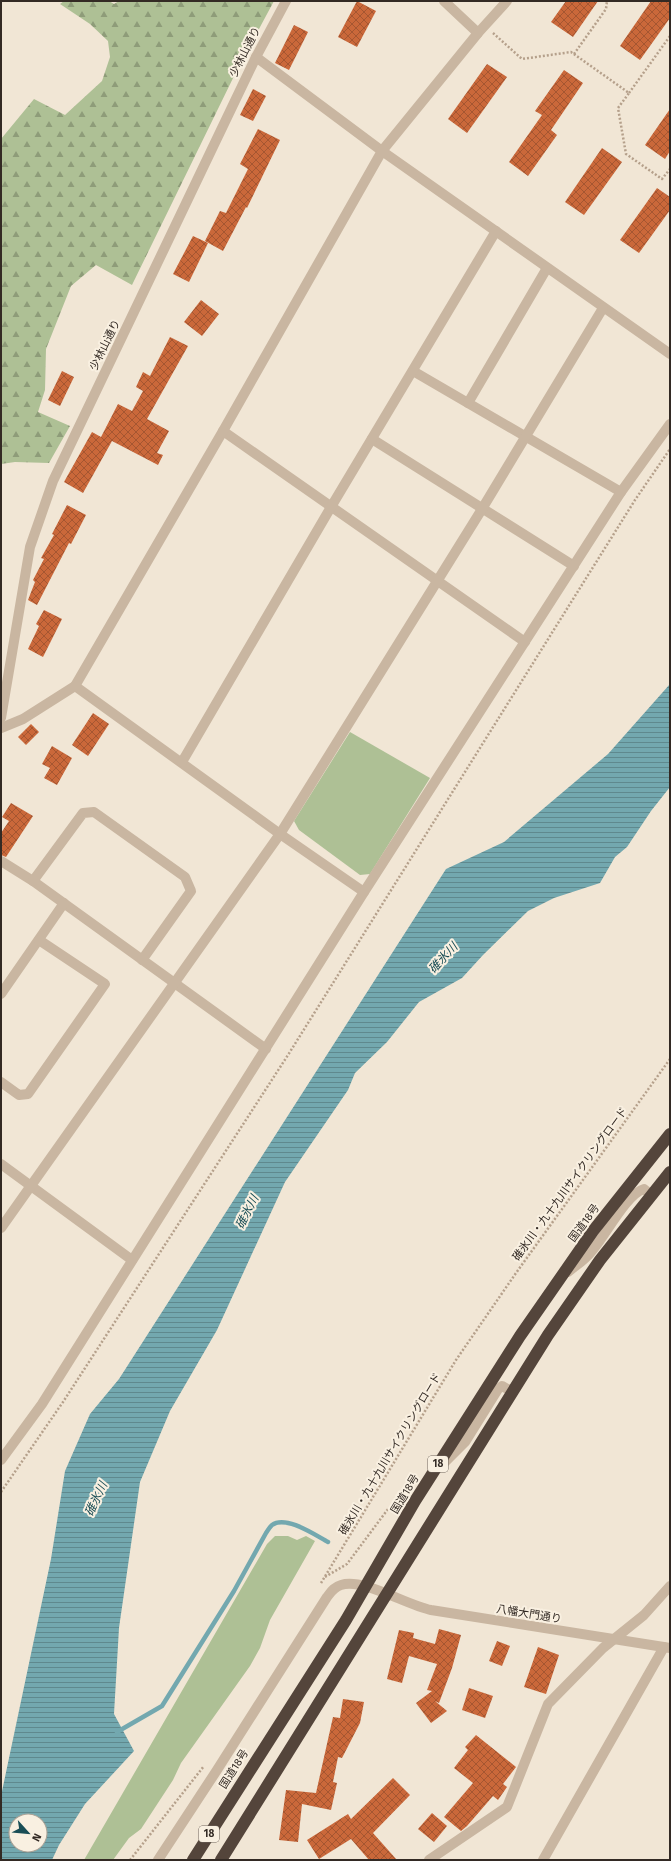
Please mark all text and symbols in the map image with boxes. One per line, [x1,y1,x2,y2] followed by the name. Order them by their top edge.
[227,25,263,79] street label: 少林山通り
[87,317,123,373] street label: 少林山通り
[426,939,462,976] water label: 碓氷川
[510,1105,630,1263] street label: 碓氷川・九十九川サイクリングロード
[233,1191,262,1231] water label: 碓氷川
[566,1201,602,1245] street label: 国道18号
[336,1371,444,1537] street label: 碓氷川・九十九川サイクリングロード
[428,1456,448,1472] road number: 18
[388,1472,422,1516] street label: 国道18号
[82,1478,111,1518] water label: 碓氷川
[495,1602,563,1626] street label: 八幡大門通り
[217,1747,251,1791] street label: 国道18号
[8,1813,48,1853] north arrow
[199,1826,219,1842] road number: 18
[29,1831,44,1844] text: N

